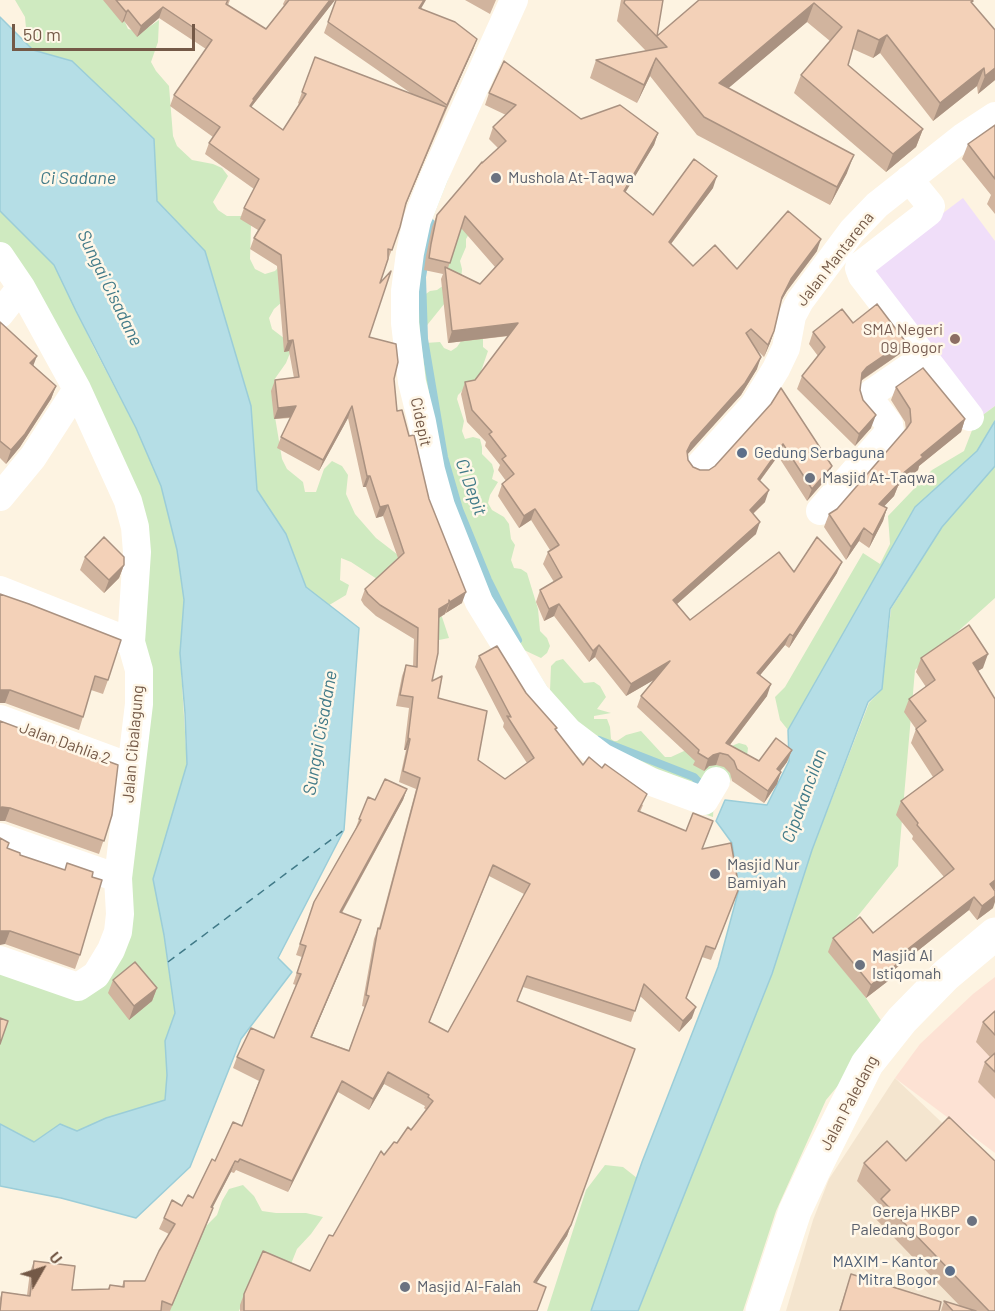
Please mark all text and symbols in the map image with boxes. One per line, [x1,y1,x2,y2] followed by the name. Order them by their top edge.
[15,12,198,50] scale bar
[23,23,61,45] text: 50 m
[40,167,116,189] water label: Ci Sadane
[508,168,634,188] place label: Mushola At-Taqwa
[489,171,503,185] marker: Mushola At-Taqwa
[792,208,878,310] street label: Jalan Mantarena
[73,226,147,350] water label: Sungai Cisadane
[863,320,943,358] place label: SMA Negeri 09 Bogor
[948,332,962,346] marker: SMA Negeri 09 Bogor
[406,396,436,448] street label: Cidepit
[754,443,885,463] place label: Gedung Serbaguna
[735,446,749,460] marker: Gedung Serbaguna
[451,456,491,518] water label: Ci Depit
[822,468,935,488] place label: Masjid At-Taqwa
[803,471,817,485] marker: Masjid At-Taqwa
[298,669,342,797] water label: Sungai Cisadane
[118,684,148,804] street label: Jalan Cibalagung
[17,718,113,768] street label: Jalan Dahlia 2
[777,746,831,846] water label: Cipakancilan
[727,855,799,893] place label: Masjid Nur Bamiyah
[708,867,722,881] marker: Masjid Nur Bamiyah
[872,946,941,984] place label: Masjid Al Istiqomah
[853,958,867,972] marker: Masjid Al Istiqomah
[816,1052,882,1154] street label: Jalan Paledang
[851,1202,960,1240] place label: Gereja HKBP Paledang Bogor
[965,1214,979,1228] marker: Gereja HKBP Paledang Bogor
[12,1239,72,1299] north arrow
[46,1247,67,1267] text: U
[832,1252,938,1290] place label: MAXIM - Kantor Mitra Bogor
[943,1264,957,1278] marker: MAXIM - Kantor Mitra Bogor
[417,1277,521,1297] place label: Masjid Al-Falah
[398,1280,412,1294] marker: Masjid Al-Falah

